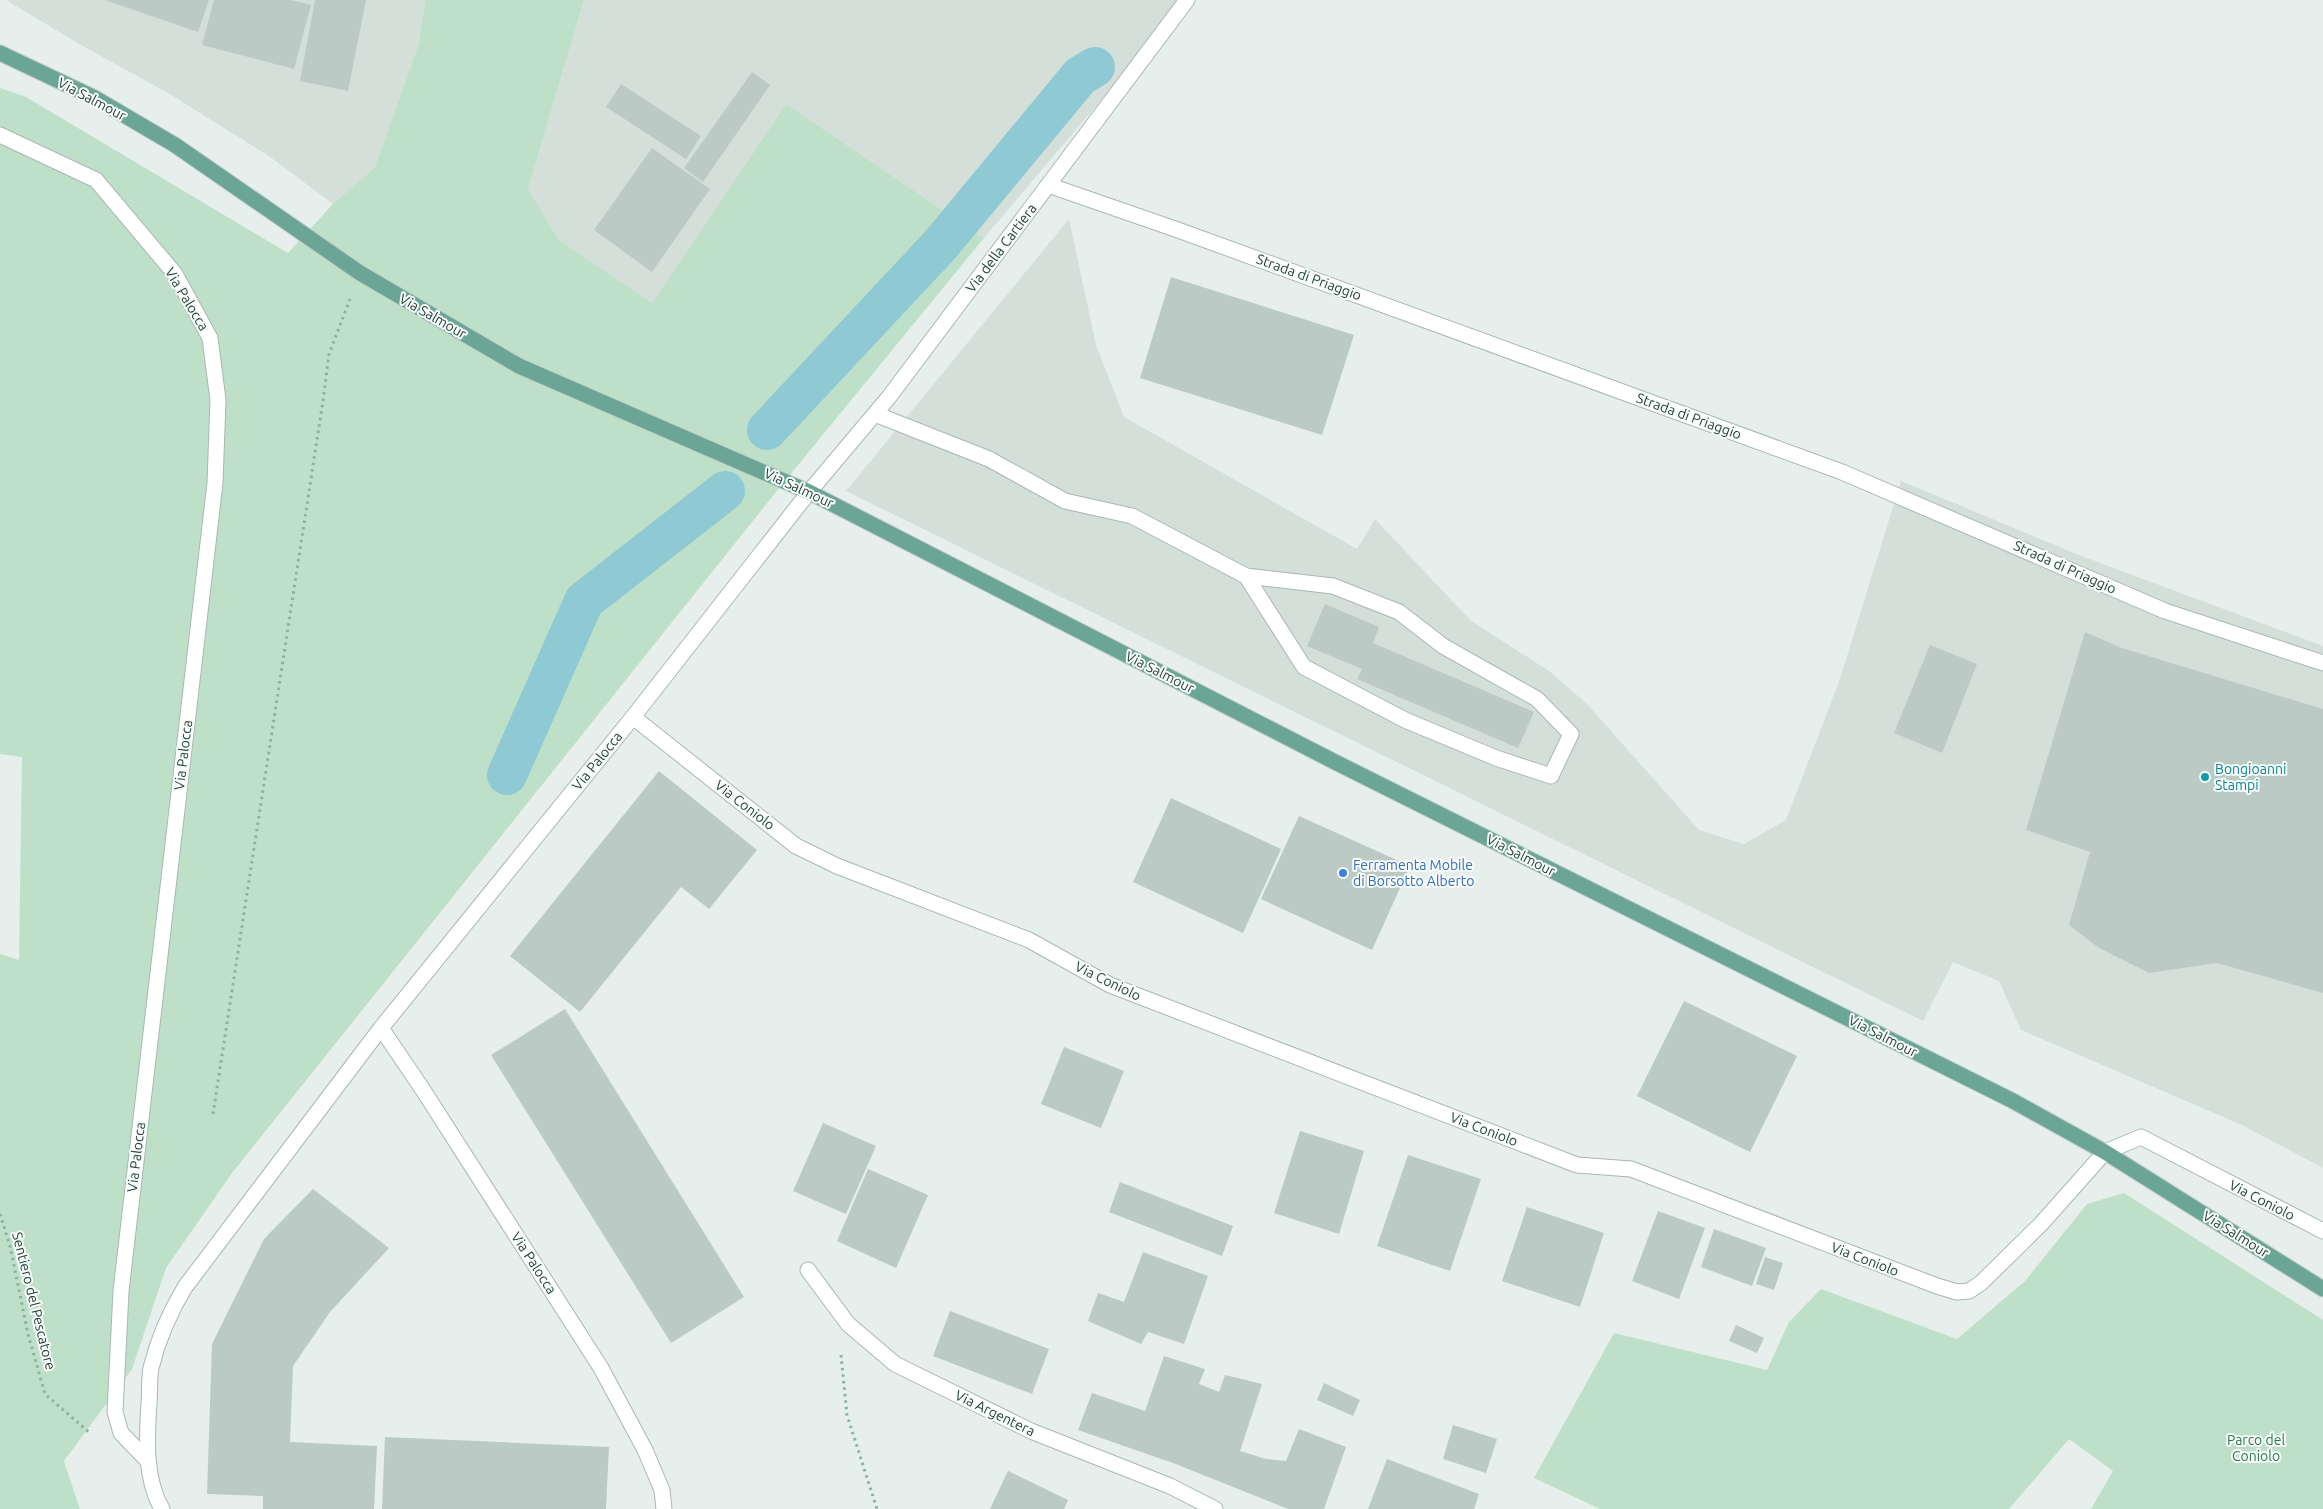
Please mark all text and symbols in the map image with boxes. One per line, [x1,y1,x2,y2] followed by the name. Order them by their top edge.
[55,74,129,124] street label: Via Salmour
[962,200,1040,296] street label: Via della Cartiera
[1254,251,1364,303] street label: Strada di Priaggio
[162,265,212,333] street label: Via Palocca
[397,290,470,342] street label: Via Salmour
[1634,390,1744,442] street label: Strada di Priaggio
[762,465,837,511] street label: Via Salmour
[2011,537,2119,597] street label: Strada di Priaggio
[1123,648,1198,696] street label: Via Salmour
[171,719,195,791] street label: Via Palocca
[569,729,625,793] street label: Via Palocca
[2215,761,2286,793] place label: Bongioanni Stampi
[2199,771,2211,783] marker: Bongioanni Stampi
[712,777,778,833] street label: Via Coniolo
[1484,831,1559,879] street label: Via Salmour
[1353,857,1474,889] place label: Ferramenta Mobile di Borsotto Alberto
[1337,867,1349,879] marker: Ferramenta Mobile di Borsotto Alberto
[1072,958,1144,1004] street label: Via Coniolo
[1846,1012,1921,1060] street label: Via Salmour
[1448,1109,1520,1149] street label: Via Coniolo
[124,1121,148,1193] street label: Via Palocca
[2227,1177,2297,1223] street label: Via Coniolo
[2200,1207,2273,1261] street label: Via Salmour
[508,1229,560,1297] street label: Via Palocca
[9,1230,59,1372] street label: Sentiero del Pescatore
[1829,1239,1901,1279] street label: Via Coniolo
[952,1387,1038,1439] street label: Via Argentera
[2227,1432,2285,1464] park label: Parco del Coniolo

